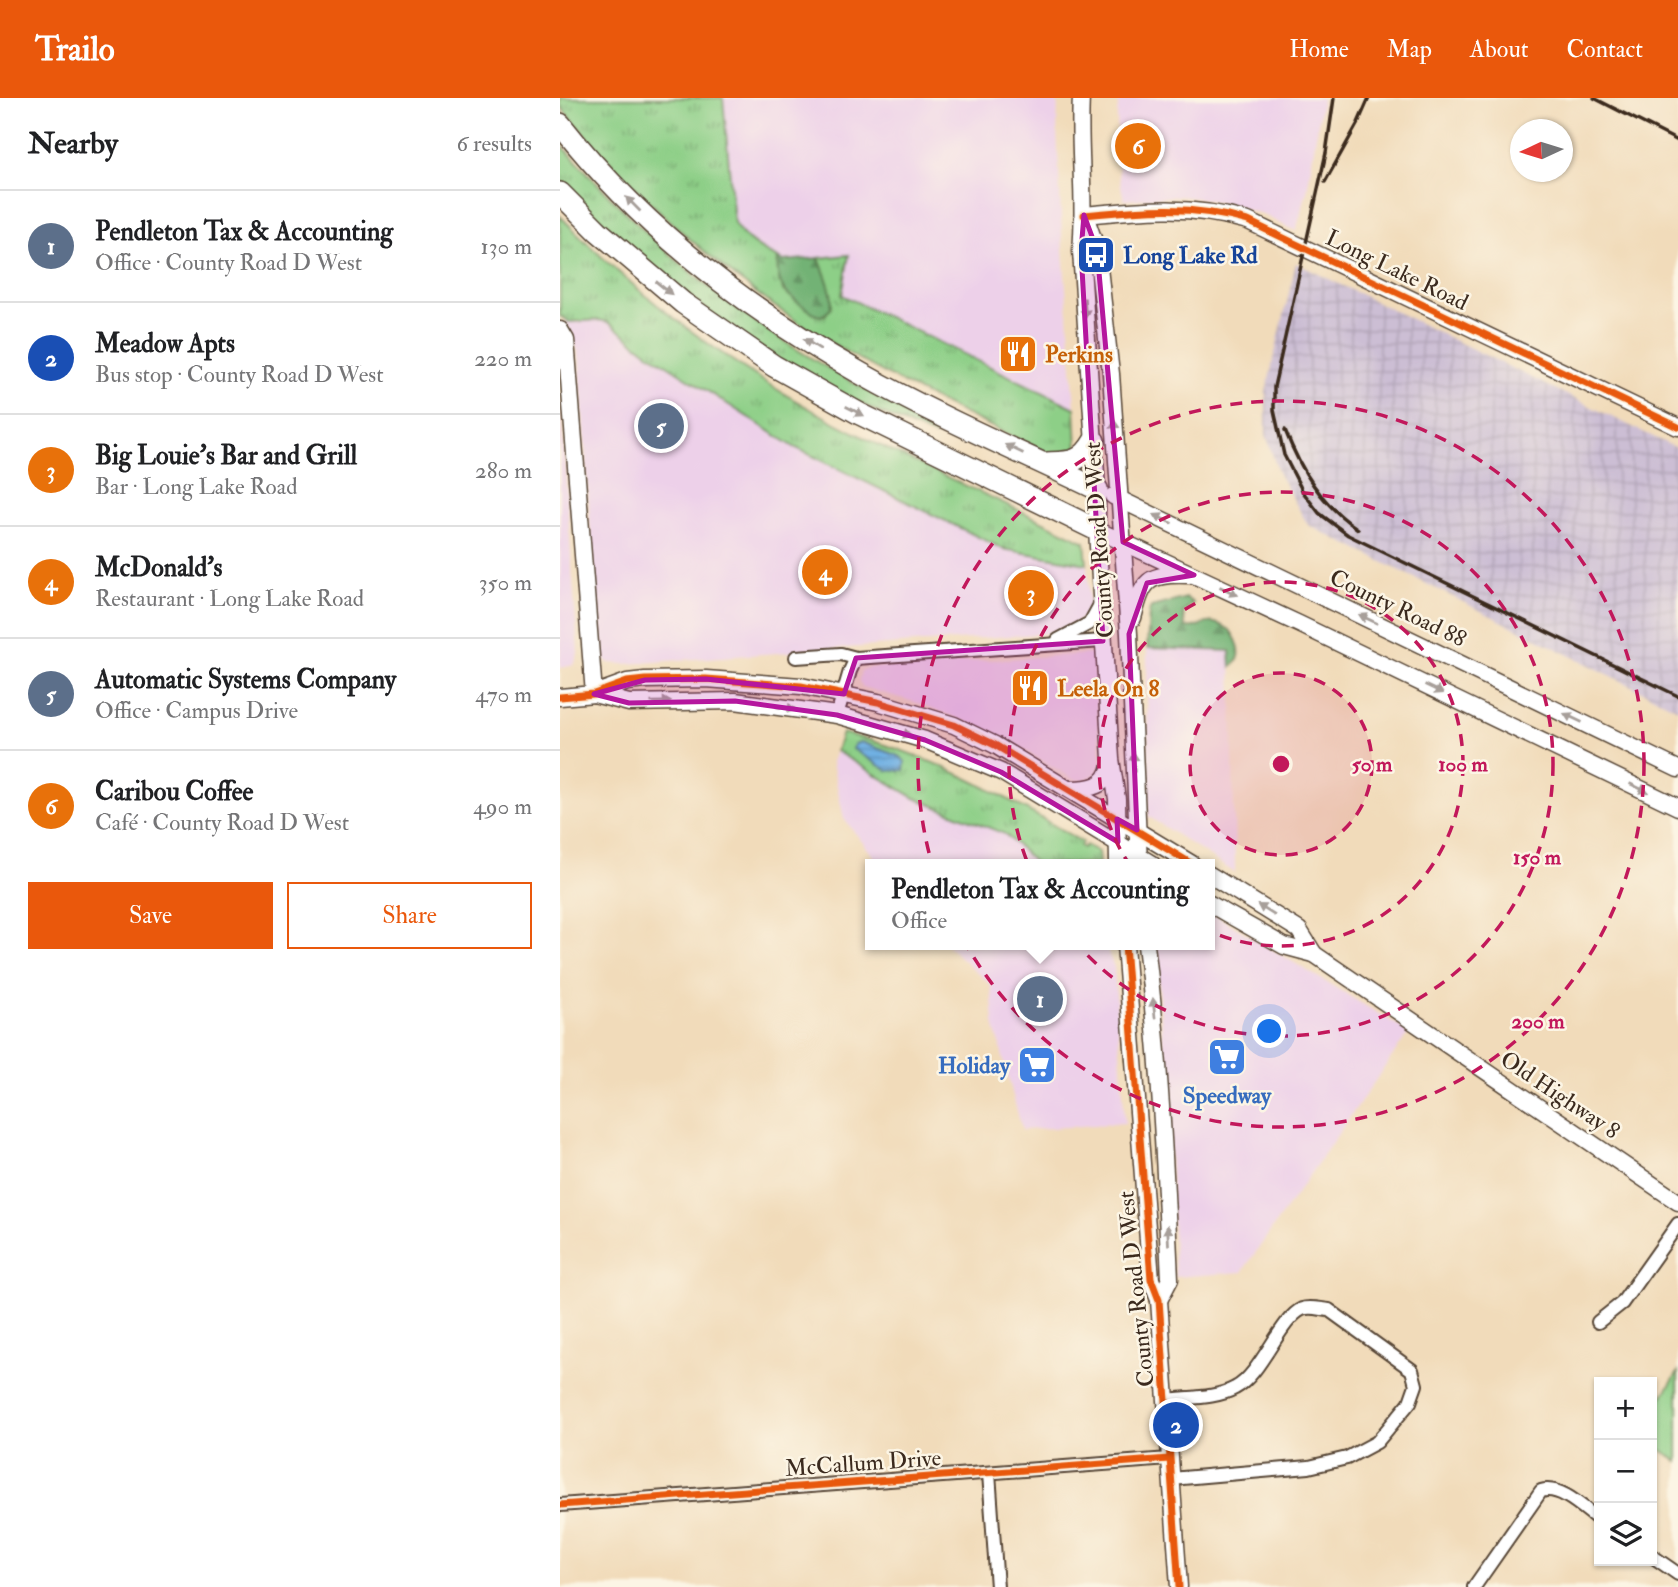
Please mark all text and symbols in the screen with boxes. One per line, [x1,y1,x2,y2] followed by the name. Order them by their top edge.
[35,29,115,70] text: Trailo
[1289,34,1349,65] text: Home
[1387,34,1432,65] text: Map
[1470,34,1529,65] text: About
[1567,34,1643,65] text: Contact
[1510,119,1573,182] north arrow
[1115,120,1161,172] pin: 6
[28,125,118,162] text: Nearby
[457,129,532,158] text: 6 results
[626,196,642,213] one-way arrow
[95,216,393,248] text: Pendleton Tax & Accounting
[1321,223,1473,317] street label: Long Lake Road
[47,232,55,261] text: 1
[480,232,532,261] text: 130 m
[1075,234,1117,276] bus stop icon: Long Lake Rd
[1123,241,1258,271] place label: Long Lake Rd
[95,248,362,277] text: Office · County Road D West
[655,281,673,296] one-way arrow
[1080,297,1091,319] one-way arrow
[95,328,235,360] text: Meadow Apts
[997,333,1039,375] restaurant icon: Perkins
[802,338,821,351] one-way arrow
[1045,340,1113,369] place label: Perkins
[45,344,57,373] text: 2
[474,344,532,373] text: 220 m
[95,360,384,389] text: Bus stop · County Road D West
[638,400,684,452] pin: 5
[845,406,865,417] one-way arrow
[1109,419,1120,441] one-way arrow
[95,440,357,472] text: Big Louie's Bar and Grill
[1078,441,1120,639] street label: County Road D West
[1004,443,1024,454] one-way arrow
[47,456,55,485] text: 3
[475,456,532,485] text: 280 m
[95,472,297,501] text: Bar · Long Lake Road
[1153,514,1173,525] one-way arrow
[802,546,848,598] pin: 4
[95,552,222,584] text: McDonald's
[1325,562,1471,654] street label: County Road 88
[1008,567,1054,619] pin: 3
[45,568,57,597] text: 4
[479,568,532,597] text: 350 m
[95,584,364,613] text: Restaurant · Long Lake Road
[1219,586,1239,597] one-way arrow
[1358,613,1378,624] one-way arrow
[95,664,396,696] text: Automatic Systems Company
[1009,667,1051,709] restaurant icon: Leela On 8
[1057,674,1160,703] place label: Leela On 8
[46,680,56,709] text: 5
[475,680,532,709] text: 470 m
[1424,684,1444,695] one-way arrow
[95,696,298,725] text: Office · Campus Drive
[650,696,672,708] one-way arrow
[775,702,797,713] one-way arrow
[1562,712,1583,723] one-way arrow
[892,729,913,739] one-way arrow
[1129,751,1140,773] one-way arrow
[1352,751,1393,778] text: 50 m
[1438,751,1489,778] text: 100 m
[1269,752,1293,776] centre of rings
[95,776,253,808] text: Caribou Coffee
[1629,783,1649,794] one-way arrow
[45,792,57,821] text: 6
[473,792,532,821] text: 490 m
[95,808,349,837] text: Café · County Road D West
[1513,844,1562,871] text: 150 m
[865,859,1215,950] popup
[891,874,1189,906] text: Pendleton Tax & Accounting
[28,882,273,949] button: Save
[287,882,532,949] button: Share
[1257,904,1276,916] one-way arrow
[891,906,947,935] text: Office
[1017,973,1063,1025] pin: 1
[1148,997,1159,1019] one-way arrow
[1512,1008,1565,1035] text: 200 m
[1252,1014,1286,1048] your location
[1206,1036,1248,1078] supermarket icon: Speedway
[1016,1044,1058,1086] supermarket icon: Holiday
[1495,1044,1625,1146] street label: Old Highway 8
[938,1051,1011,1081] place label: Holiday
[1183,1081,1272,1111] place label: Speedway
[1111,1190,1161,1388] street label: County Road D West
[1162,1223,1173,1245] one-way arrow
[1594,1377,1657,1566] map controls
[1594,1377,1657,1440] button: +
[1153,1399,1199,1451] pin: 2
[1594,1440,1657,1503] button: −
[784,1443,942,1483] street label: McCallum Drive
[1594,1503,1657,1566] button: layers

